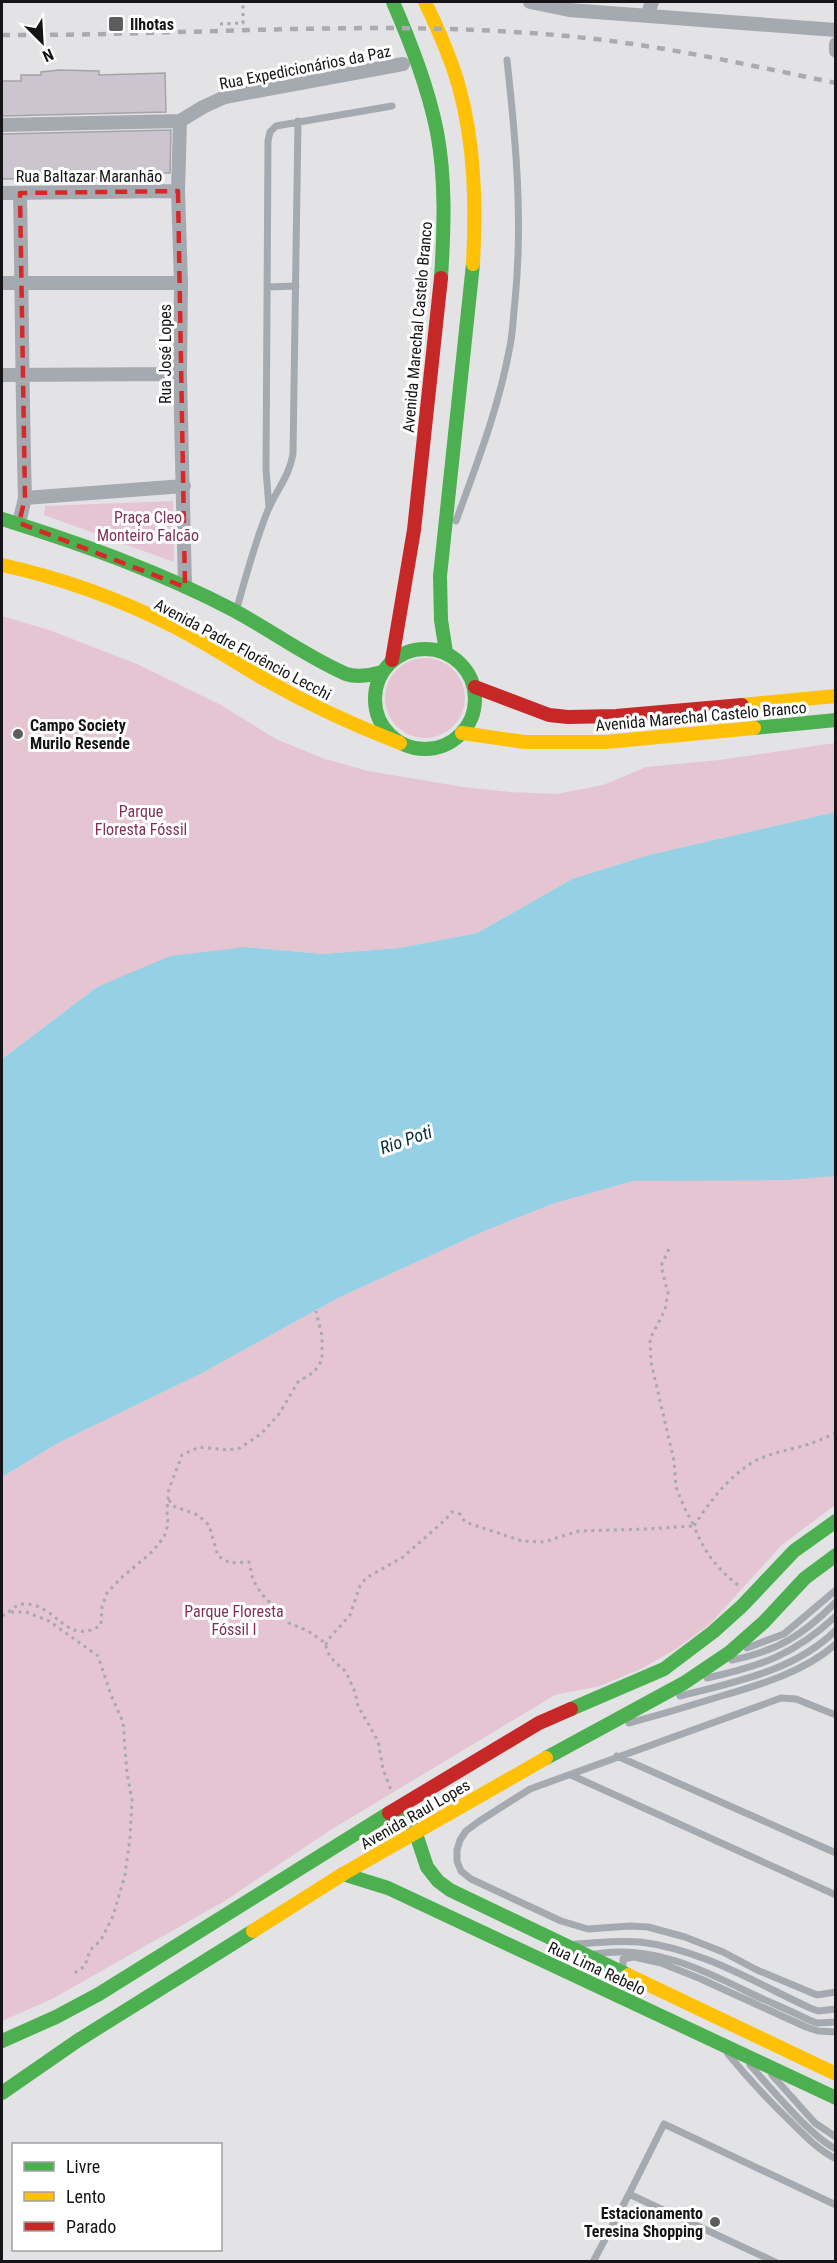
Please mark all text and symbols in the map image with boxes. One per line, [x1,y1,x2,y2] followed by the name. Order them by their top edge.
[12,12,72,72] north arrow
[107,15,125,33] marker: Ilhotas
[130,15,174,34] place label: Ilhotas
[218,42,392,93] street label: Rua Expedicionários da Paz
[40,45,56,66] text: N
[16,167,162,186] street label: Rua Baltazar Maranhão
[399,221,436,433] street label: Avenida Marechal Castelo Branco
[156,304,175,404] street label: Rua José Lopes
[97,508,199,545] park label: Praça Cleo Monteiro Falcão
[151,595,334,704] street label: Avenida Padre Florêncio Lecchi
[595,698,807,735] street label: Avenida Marechal Castelo Branco
[30,716,130,753] place label: Campo Society Murilo Resende
[11,727,25,741] marker: Campo Society Murilo Resende
[95,802,187,839] park label: Parque Floresta Fóssil
[377,1121,436,1158] water label: Rio Poti
[184,1602,284,1639] park label: Parque Floresta Fóssil I
[357,1775,473,1853] street label: Avenida Raul Lopes
[545,1938,649,1999] street label: Rua Lima Rebelo
[12,2143,222,2251] legend
[66,2156,100,2177] text: Livre
[66,2186,106,2207] text: Lento
[584,2204,703,2241] place label: Estacionamento Teresina Shopping
[708,2215,722,2229] marker: Estacionamento Teresina Shopping
[66,2216,116,2237] text: Parado

